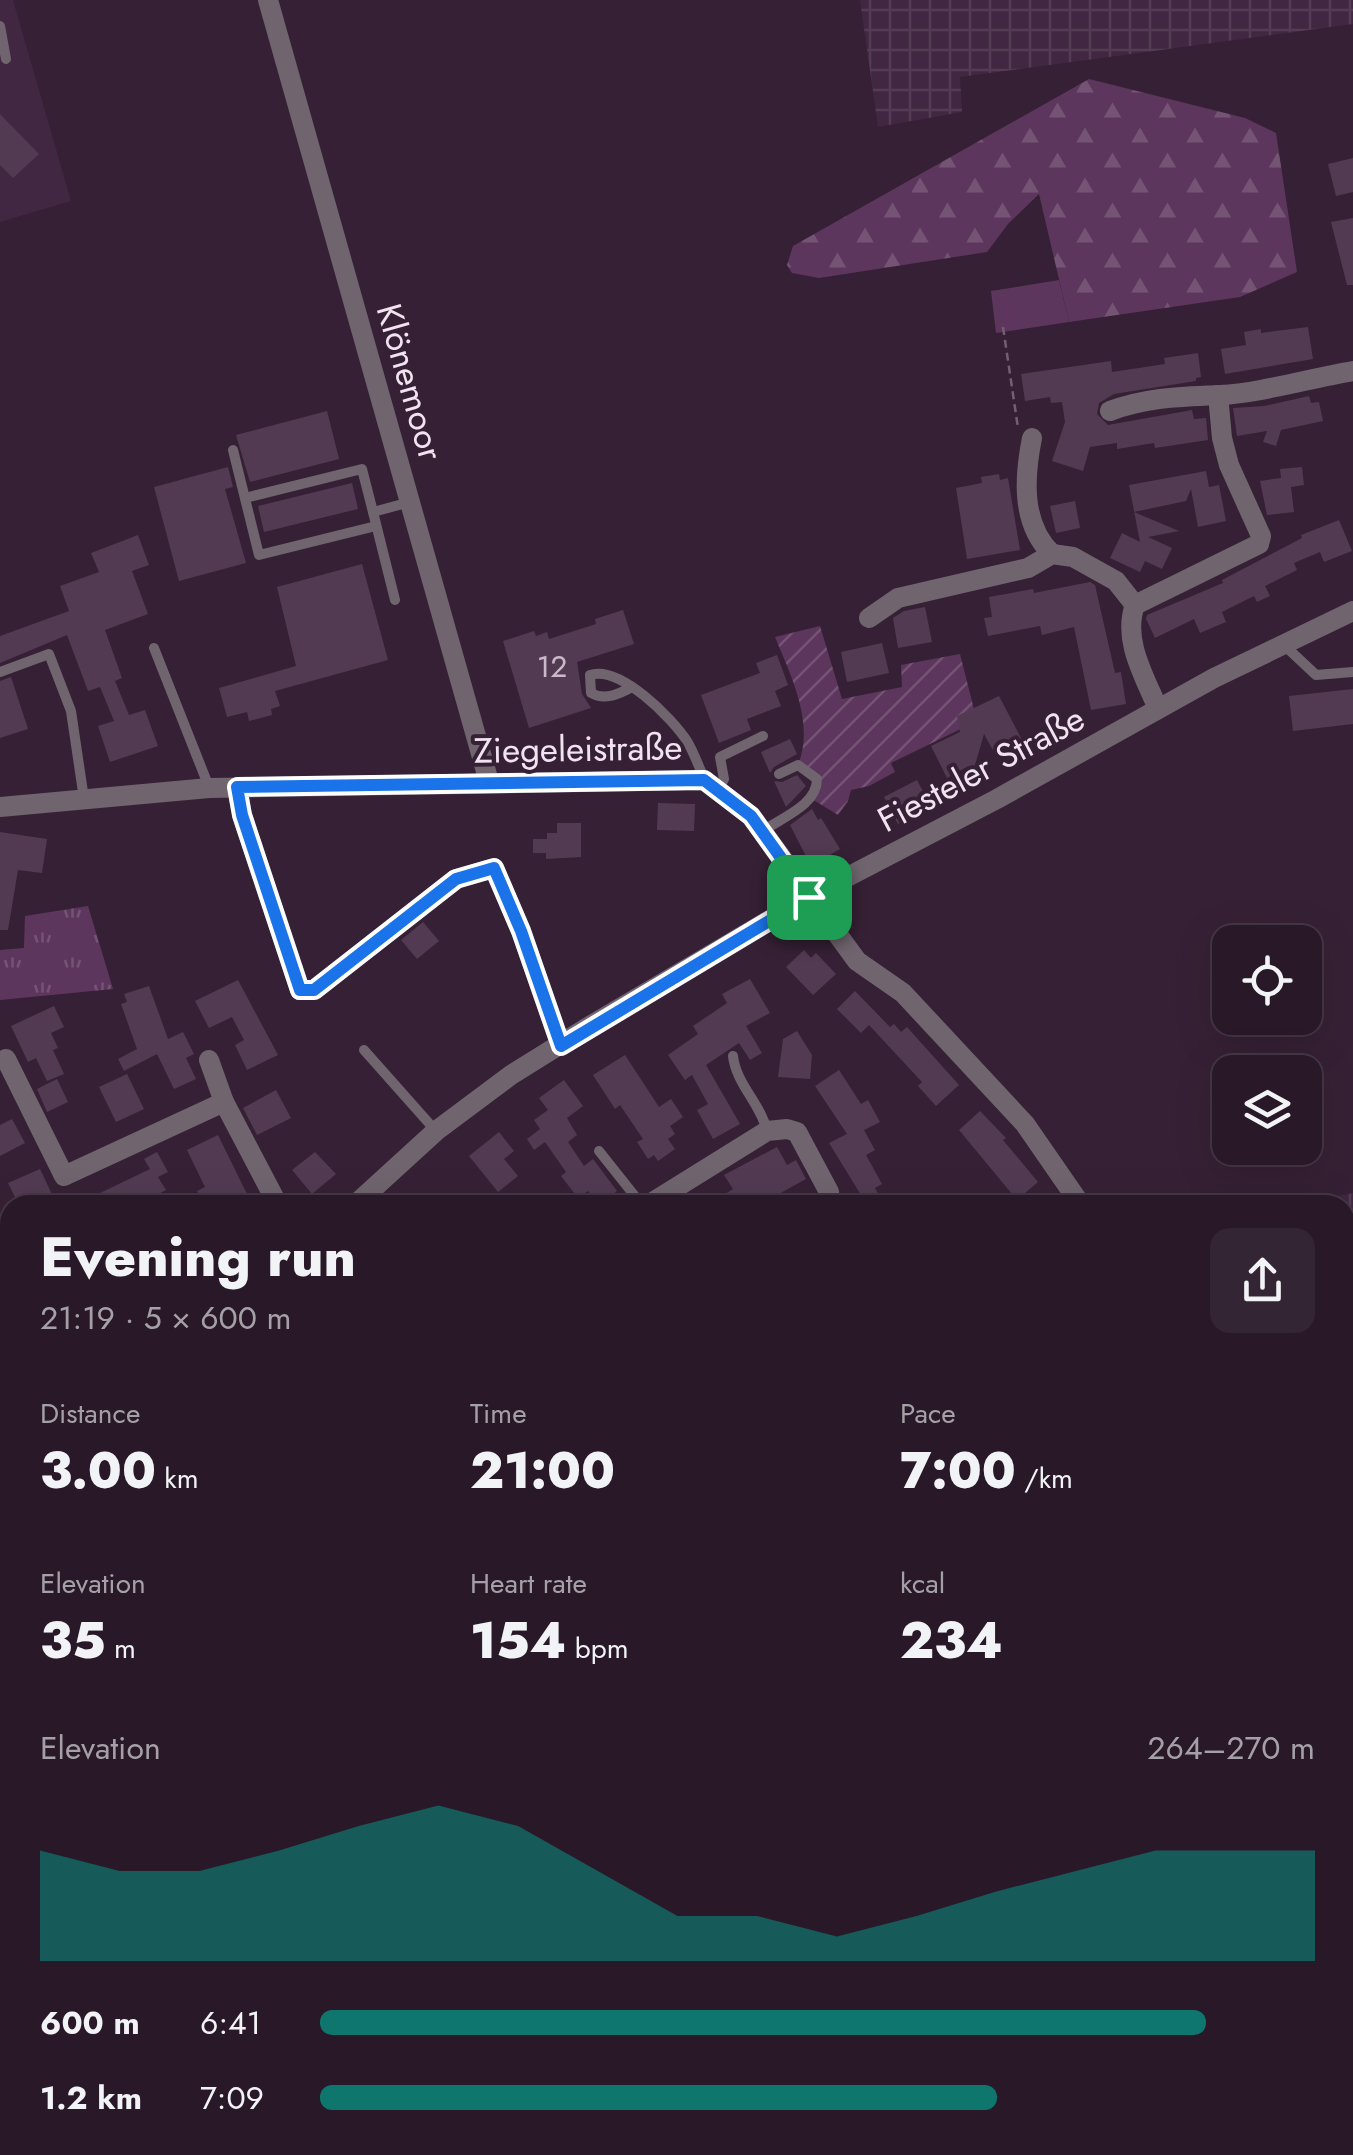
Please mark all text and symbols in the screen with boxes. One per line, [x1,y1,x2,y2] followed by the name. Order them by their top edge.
[364,298,456,466] street label: Klönemoor
[537,645,567,688] house number: 12
[869,693,1093,845] street label: Fiesteler Straße
[473,722,683,776] street label: Ziegeleistraße
[767,855,852,940] pin
[782,870,837,925] icon: arrive
[1212,925,1322,1165] map controls
[1212,925,1322,1035] button: locate
[1212,1055,1322,1165] button: layers
[40,1217,356,1297] text: Evening run
[1210,1228,1315,1333] button: share
[40,1295,292,1341] text: 21:19 · 5 × 600 m
[40,1393,140,1434] text: Distance
[470,1393,527,1434] text: Time
[900,1393,956,1434] text: Pace
[40,1434,156,1507] text: 3.00
[470,1434,615,1507] text: 21:00
[900,1434,1016,1507] text: 7:00
[156,1458,199,1499] text: km
[1016,1458,1073,1499] text: /km
[40,1563,146,1604] text: Elevation
[470,1563,587,1604] text: Heart rate
[900,1563,945,1604] text: kcal
[40,1604,106,1677] text: 35
[470,1604,566,1677] text: 154
[900,1604,1003,1677] text: 234
[106,1628,136,1669] text: m
[566,1628,629,1669] text: bpm
[40,1725,161,1771] text: Elevation
[1147,1725,1315,1771] text: 264–270 m
[40,2000,140,2046] text: 600 m
[200,2000,261,2046] text: 6:41
[40,2075,142,2121] text: 1.2 km
[200,2075,264,2121] text: 7:09

